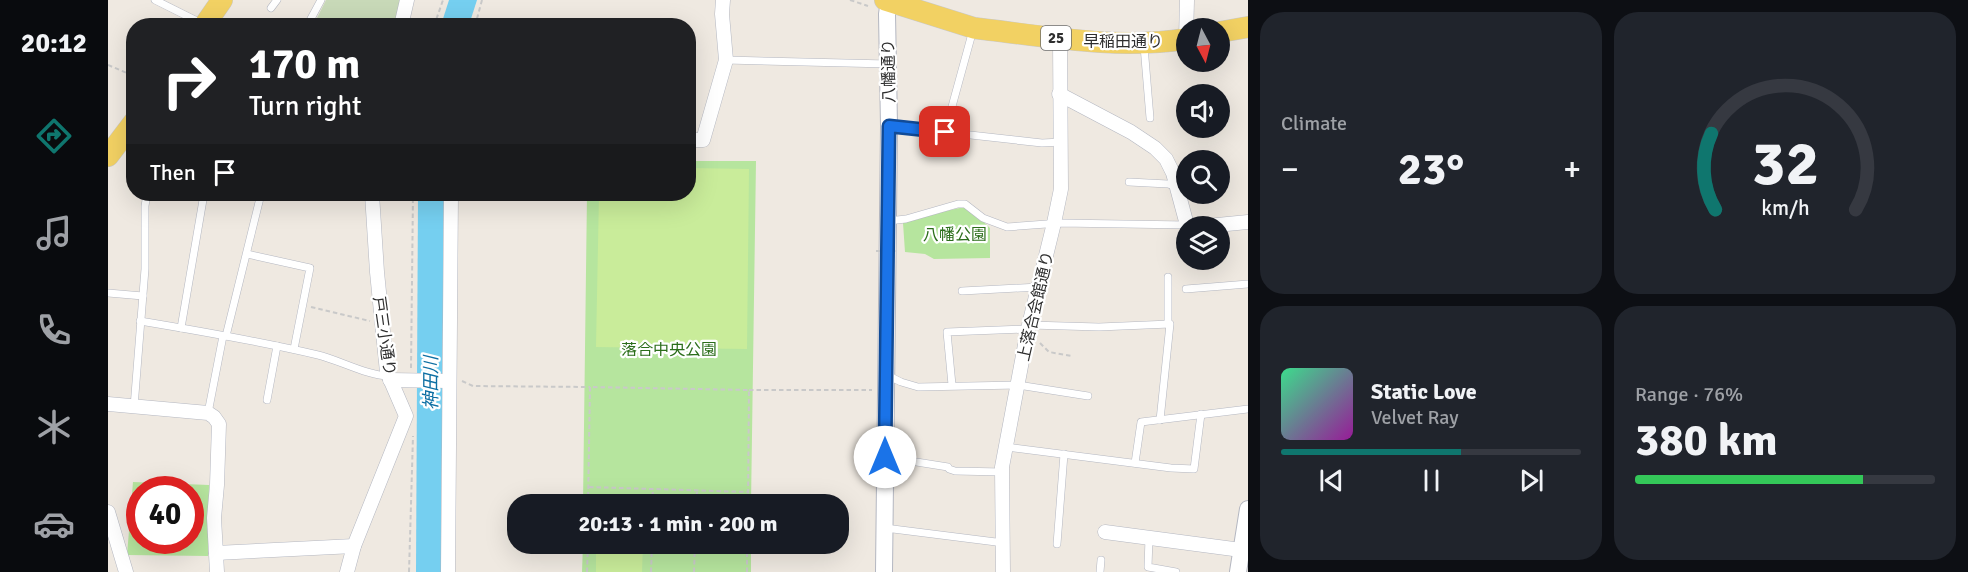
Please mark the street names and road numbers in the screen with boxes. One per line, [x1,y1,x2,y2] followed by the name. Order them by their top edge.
[1041,26,1071,50] road number: 25
[1083,32,1163,52] street label: 早稲田通り
[878,39,900,103] street label: 八幡通り
[1014,249,1058,363] street label: 上落合会館通り
[369,295,399,377] street label: 戸三小通り

